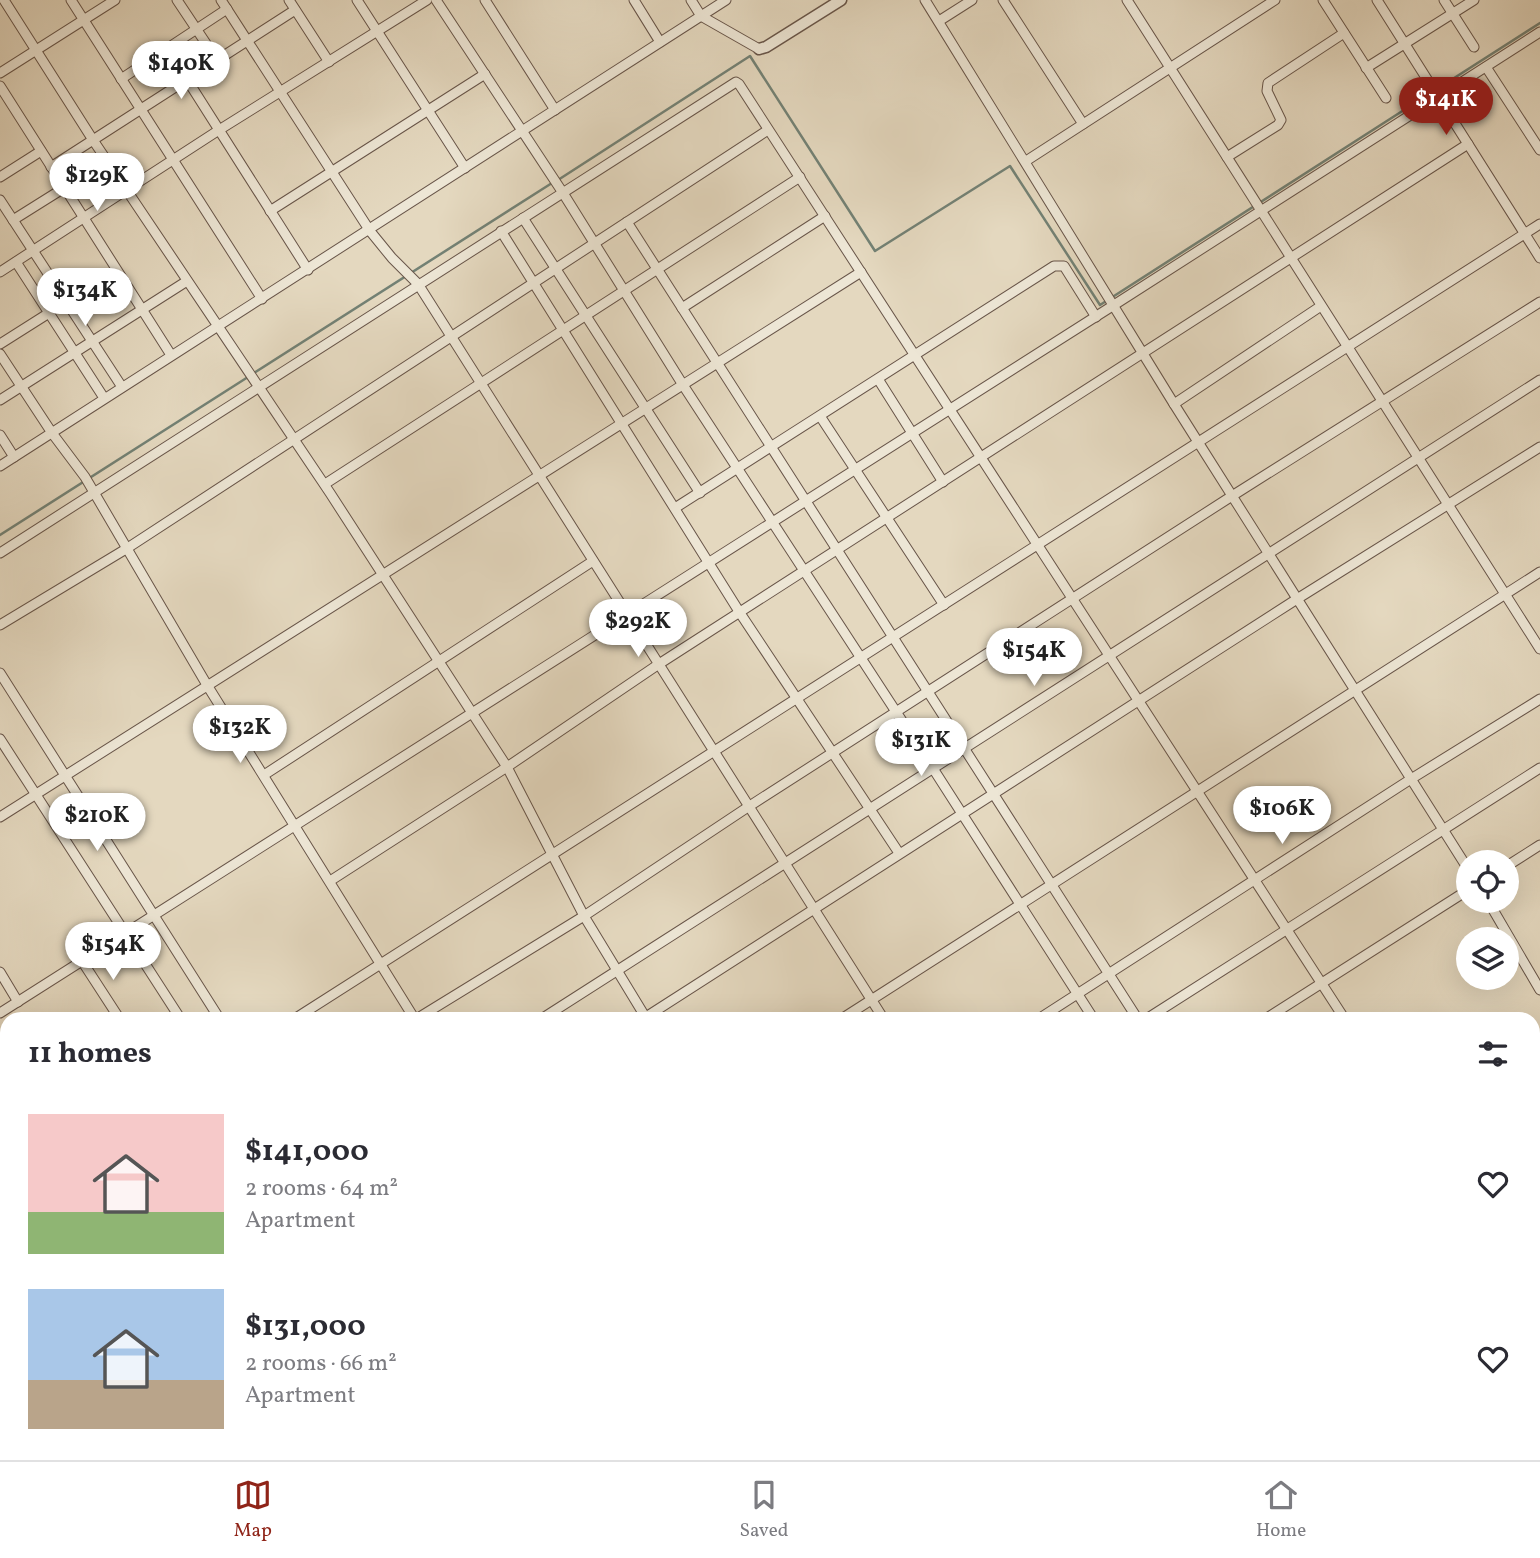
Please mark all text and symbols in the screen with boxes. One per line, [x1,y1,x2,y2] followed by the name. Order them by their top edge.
[132,42,230,101] pin: $140K
[148,48,214,80] text: $140K
[1397,78,1495,137] pin: $141K
[1415,84,1477,116] text: $141K
[48,154,146,213] pin: $129K
[65,160,129,192] text: $129K
[36,268,134,328] pin: $134K
[53,275,117,307] text: $134K
[589,600,687,659] pin: $292K
[605,606,671,638] text: $292K
[985,628,1083,688] pin: $154K
[1002,635,1066,667] text: $154K
[191,706,289,765] pin: $132K
[209,712,271,744] text: $132K
[872,718,970,778] pin: $131K
[891,725,951,757] text: $131K
[1233,786,1331,846] pin: $106K
[1249,793,1315,825] text: $106K
[48,794,146,853] pin: $210K
[65,800,129,832] text: $210K
[1456,850,1519,990] map controls
[1456,850,1519,913] button: locate
[64,922,162,982] pin: $154K
[1456,927,1519,990] button: layers
[81,929,145,961] text: $154K
[28,1033,152,1075] text: 11 homes
[1474,1035,1512,1073] icon: filters
[245,1131,369,1173] text: $141,000
[84,1142,168,1226] icon: home
[1474,1165,1512,1203] icon: heart
[245,1173,398,1205] text: 2 rooms · 64 m²
[245,1205,356,1237] text: Apartment
[245,1306,366,1348] text: $131,000
[84,1317,168,1401] icon: home
[1474,1340,1512,1378] icon: heart
[245,1348,397,1380] text: 2 rooms · 66 m²
[245,1380,356,1412] text: Apartment
[234,1476,272,1544] tab: Map
[739,1476,788,1544] tab: Saved
[1256,1476,1306,1544] tab: Home

